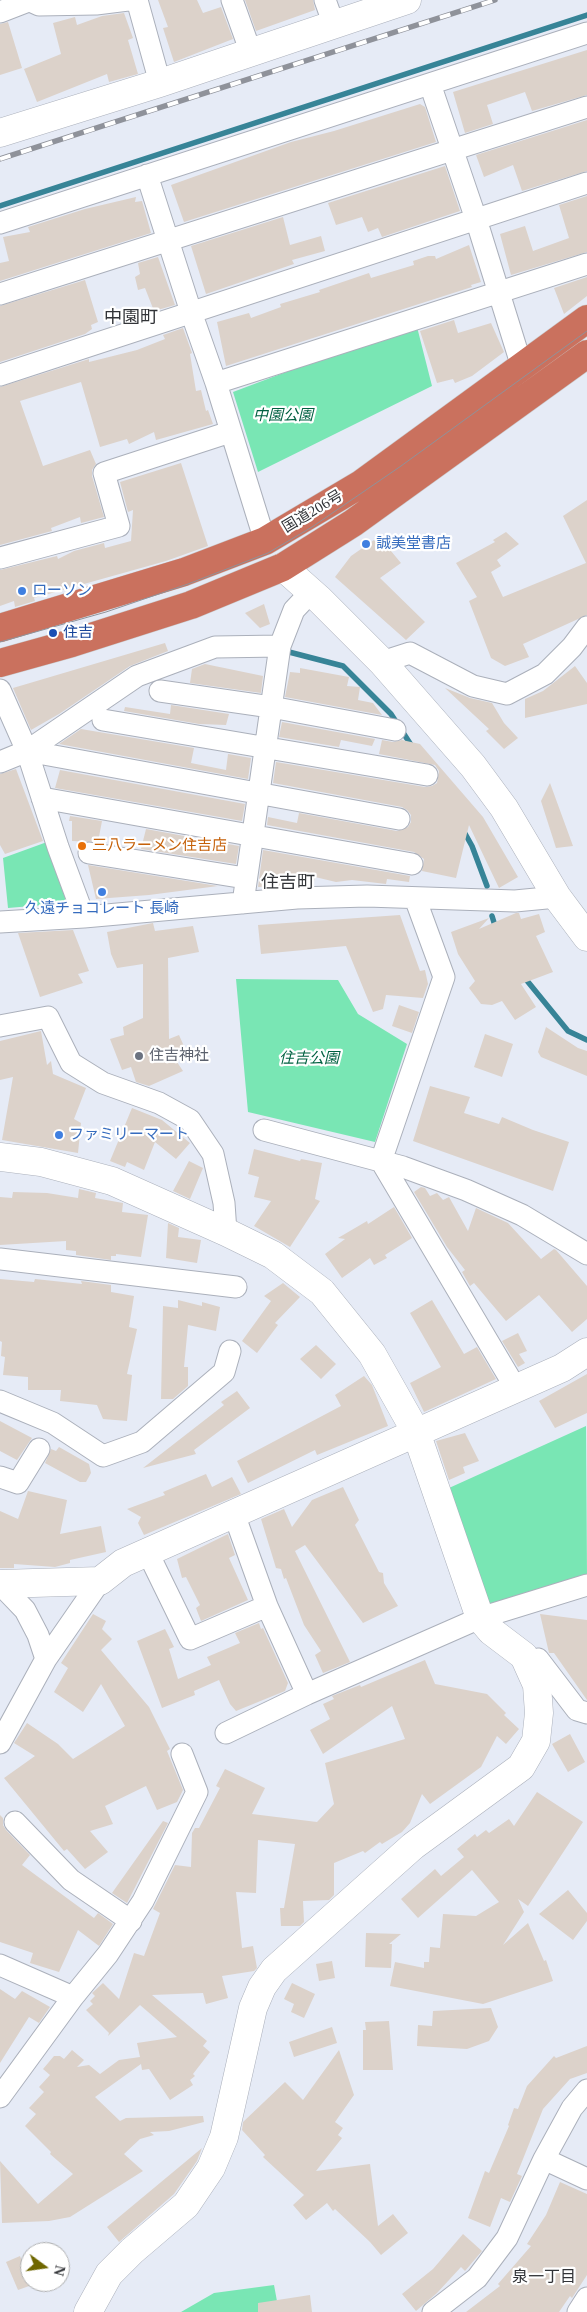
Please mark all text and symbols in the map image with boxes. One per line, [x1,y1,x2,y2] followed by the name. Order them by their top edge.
[104,307,158,329] district label: 中園町
[253,407,313,425] park label: 中園公園
[279,487,347,537] street label: 国道206号
[376,535,451,553] place label: 誠美堂書店
[360,538,372,550] marker: 誠美堂書店
[32,582,92,600] place label: ローソン
[16,585,28,597] marker: ローソン
[63,624,93,642] place label: 住吉
[47,627,59,639] marker: 住吉
[92,837,227,855] place label: 三八ラーメン住吉店
[76,840,88,852] marker: 三八ラーメン住吉店
[261,872,315,894] district label: 住吉町
[96,886,108,898] marker: 久遠チョコレート 長崎
[25,900,179,918] place label: 久遠チョコレート 長崎
[149,1047,209,1065] place label: 住吉神社
[133,1050,145,1062] marker: 住吉神社
[279,1050,339,1068] park label: 住吉公園
[69,1126,189,1144] place label: ファミリーマート
[53,1129,65,1141] marker: ファミリーマート
[20,2242,70,2292] north arrow
[51,2264,68,2277] text: N
[512,2268,576,2288] district label: 泉一丁目

